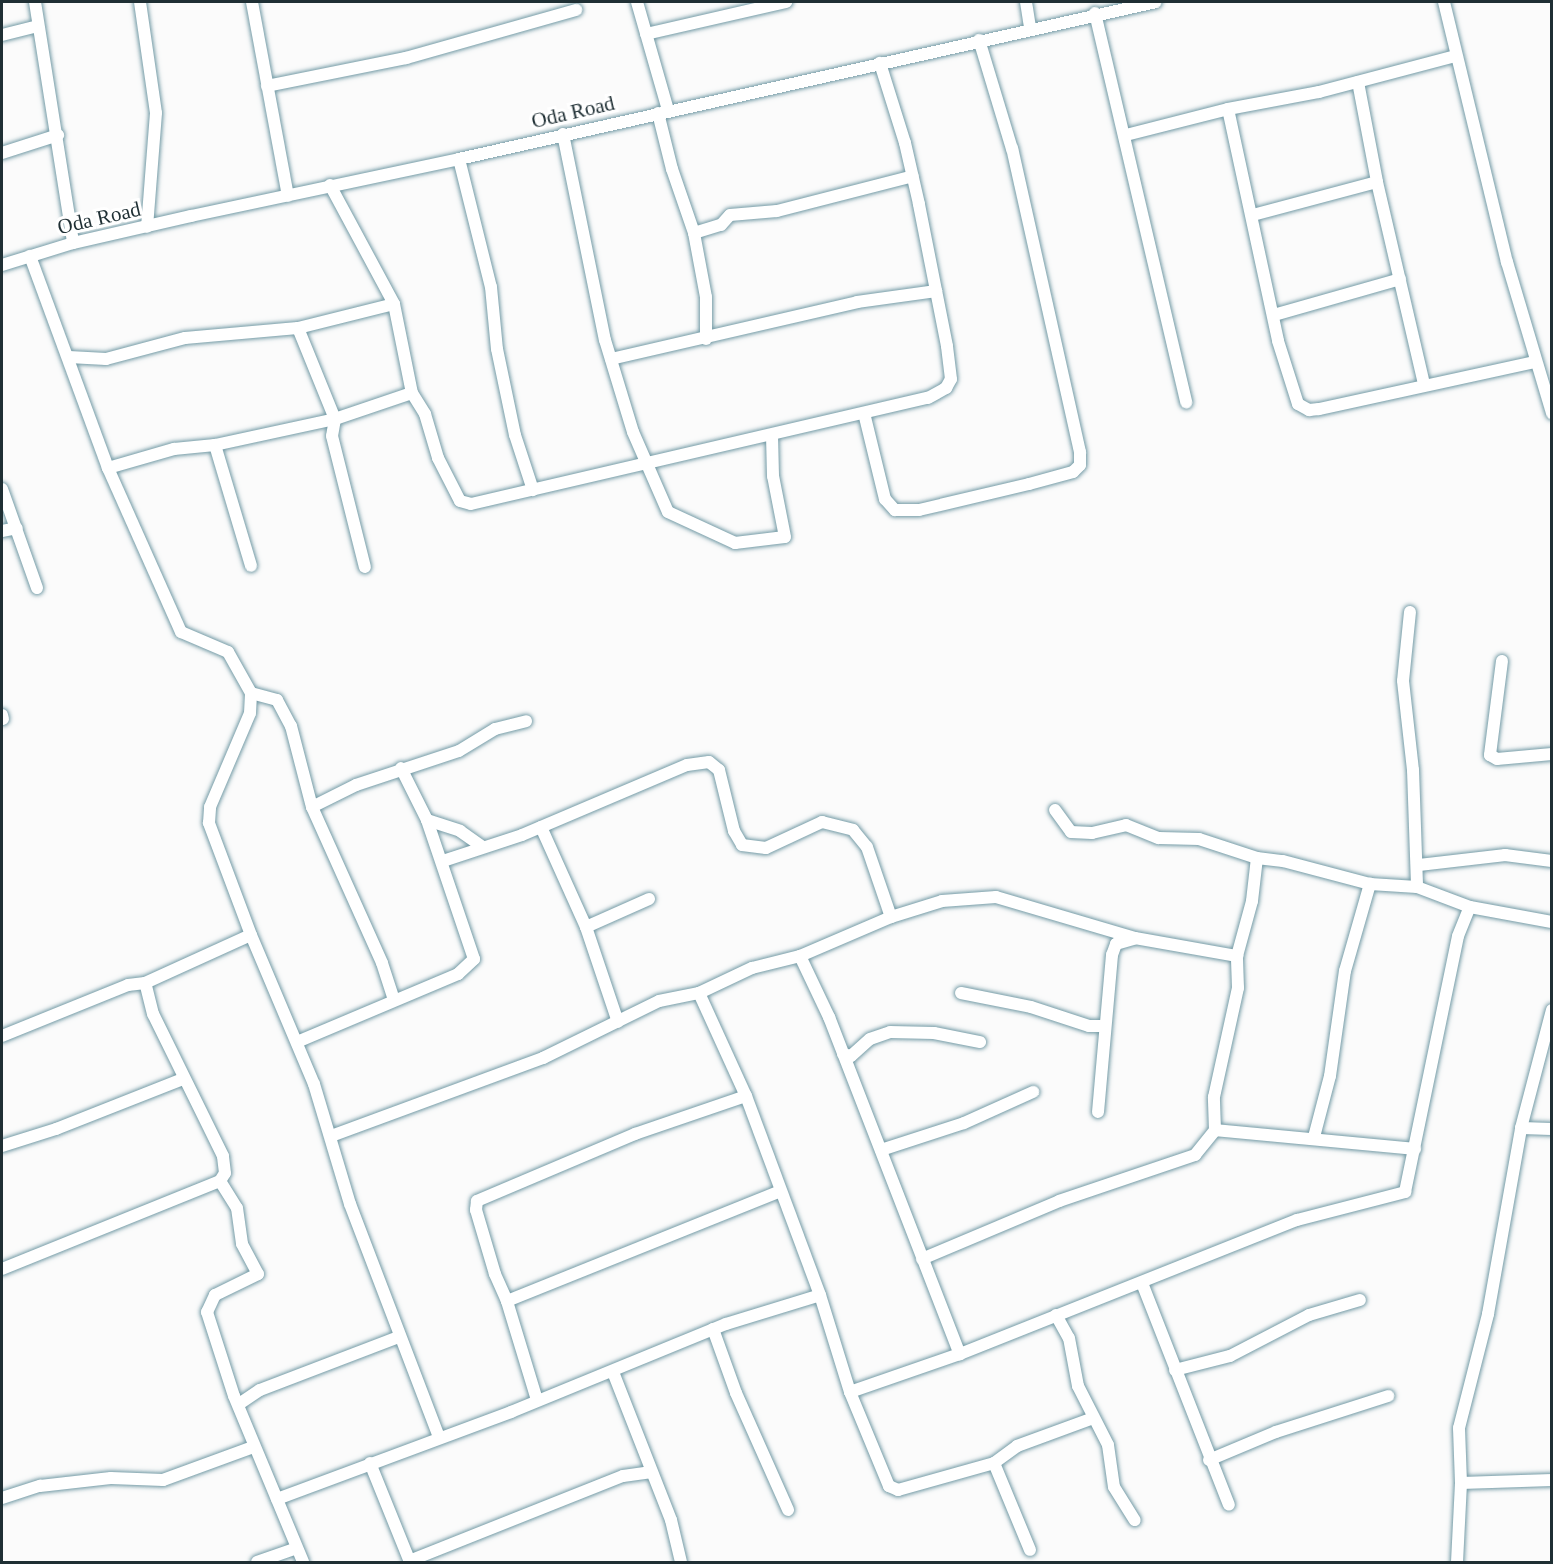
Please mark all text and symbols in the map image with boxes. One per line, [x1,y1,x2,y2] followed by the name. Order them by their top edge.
[529,90,617,134] street label: Oda Road
[55,196,143,240] street label: Oda Road

